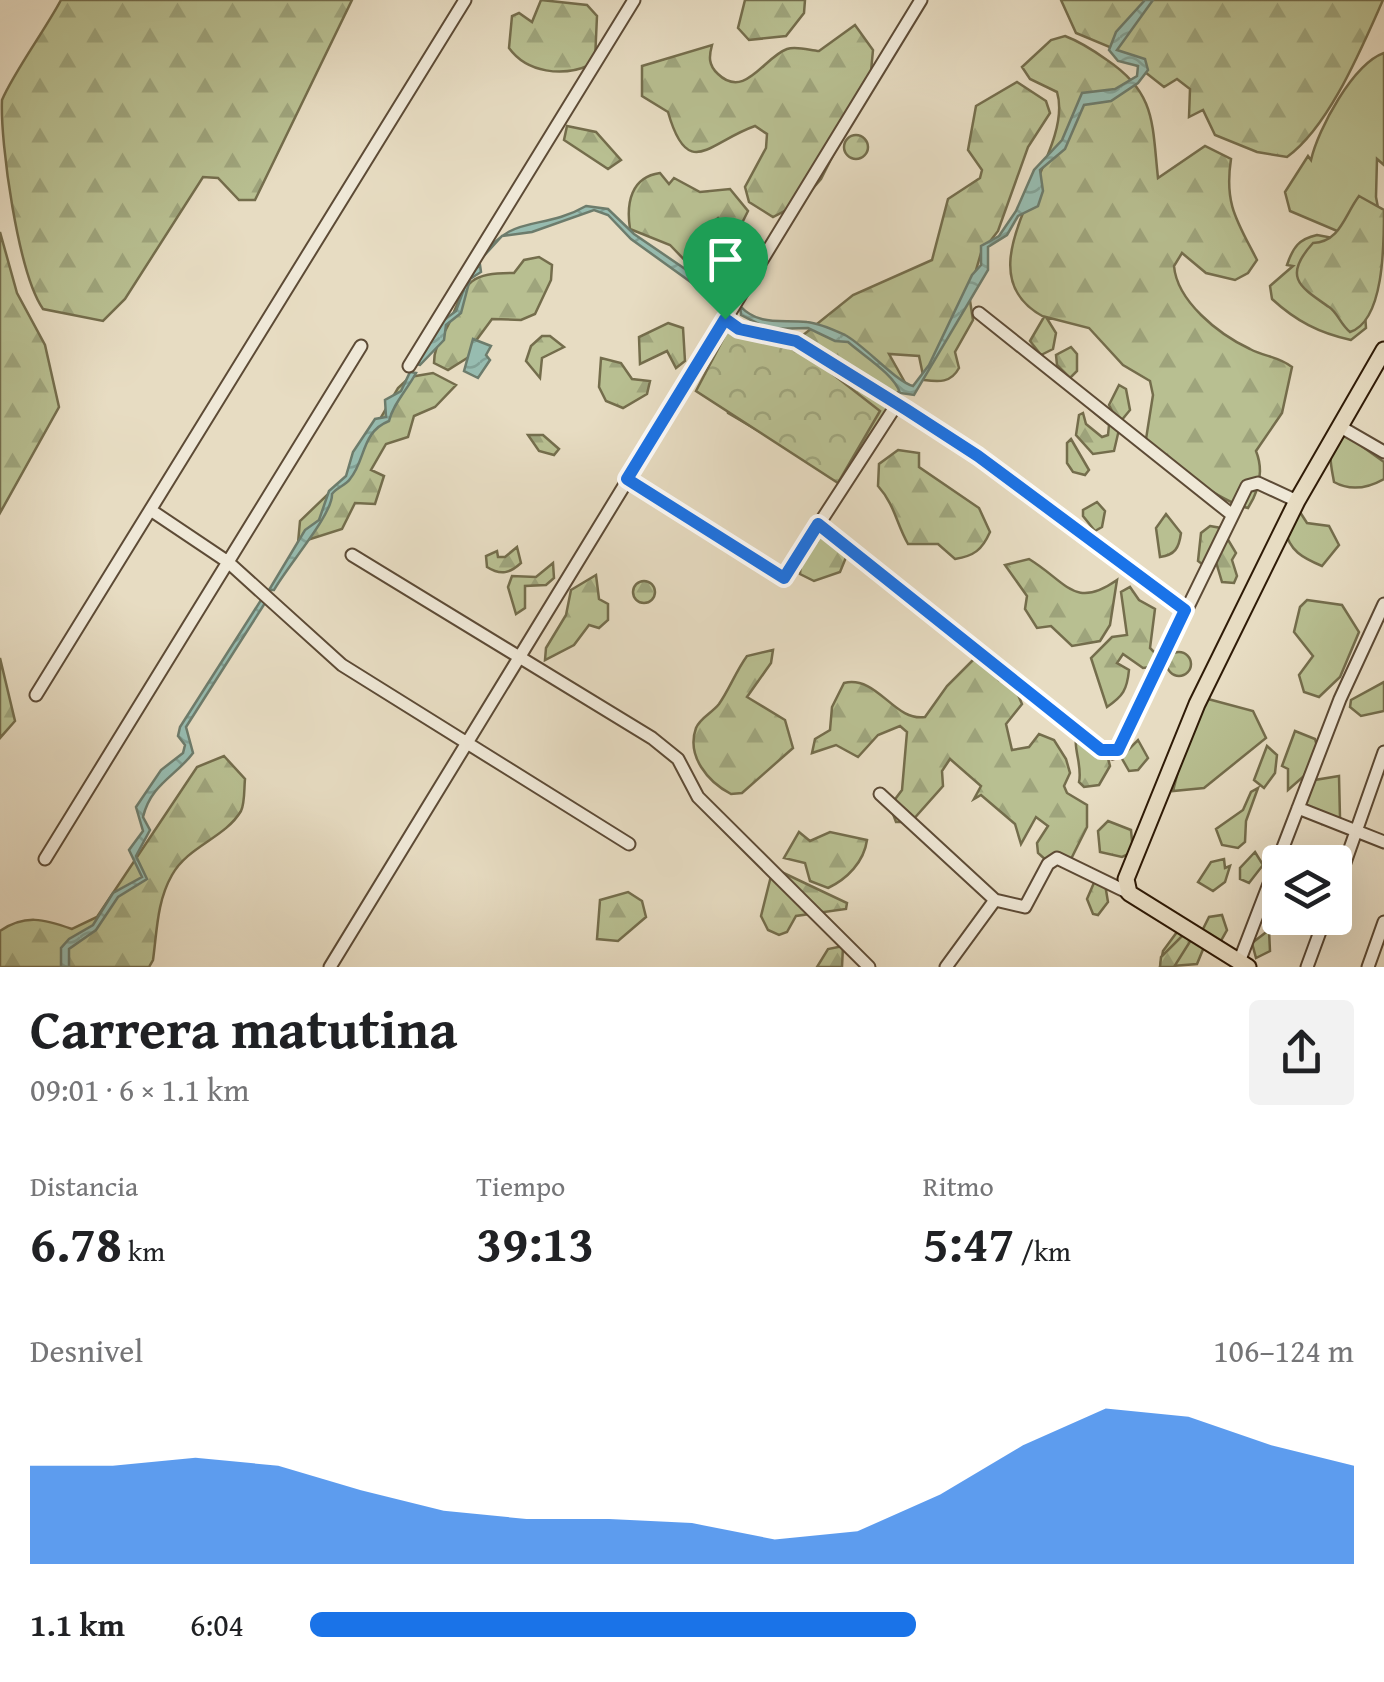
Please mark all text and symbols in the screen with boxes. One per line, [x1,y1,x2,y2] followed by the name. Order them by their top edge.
[683,217,768,320] pin
[698,232,753,287] icon: arrive
[1262,845,1352,935] map controls
[1262,845,1352,935] button: layers
[30,988,457,1068] text: Carrera matutina
[1249,1000,1354,1105] button: share
[30,1066,249,1113] text: 09:01 · 6 × 1.1 km
[30,1165,138,1206] text: Distancia
[476,1165,565,1206] text: Tiempo
[923,1165,994,1206] text: Ritmo
[30,1206,122,1279] text: 6.78
[476,1206,594,1279] text: 39:13
[923,1206,1015,1279] text: 5:47
[122,1230,165,1271] text: km
[1015,1230,1071,1271] text: /km
[30,1327,143,1374] text: Desnivel
[1213,1327,1354,1374] text: 106–124 m
[30,1601,125,1648] text: 1.1 km
[190,1601,244,1648] text: 6:04

